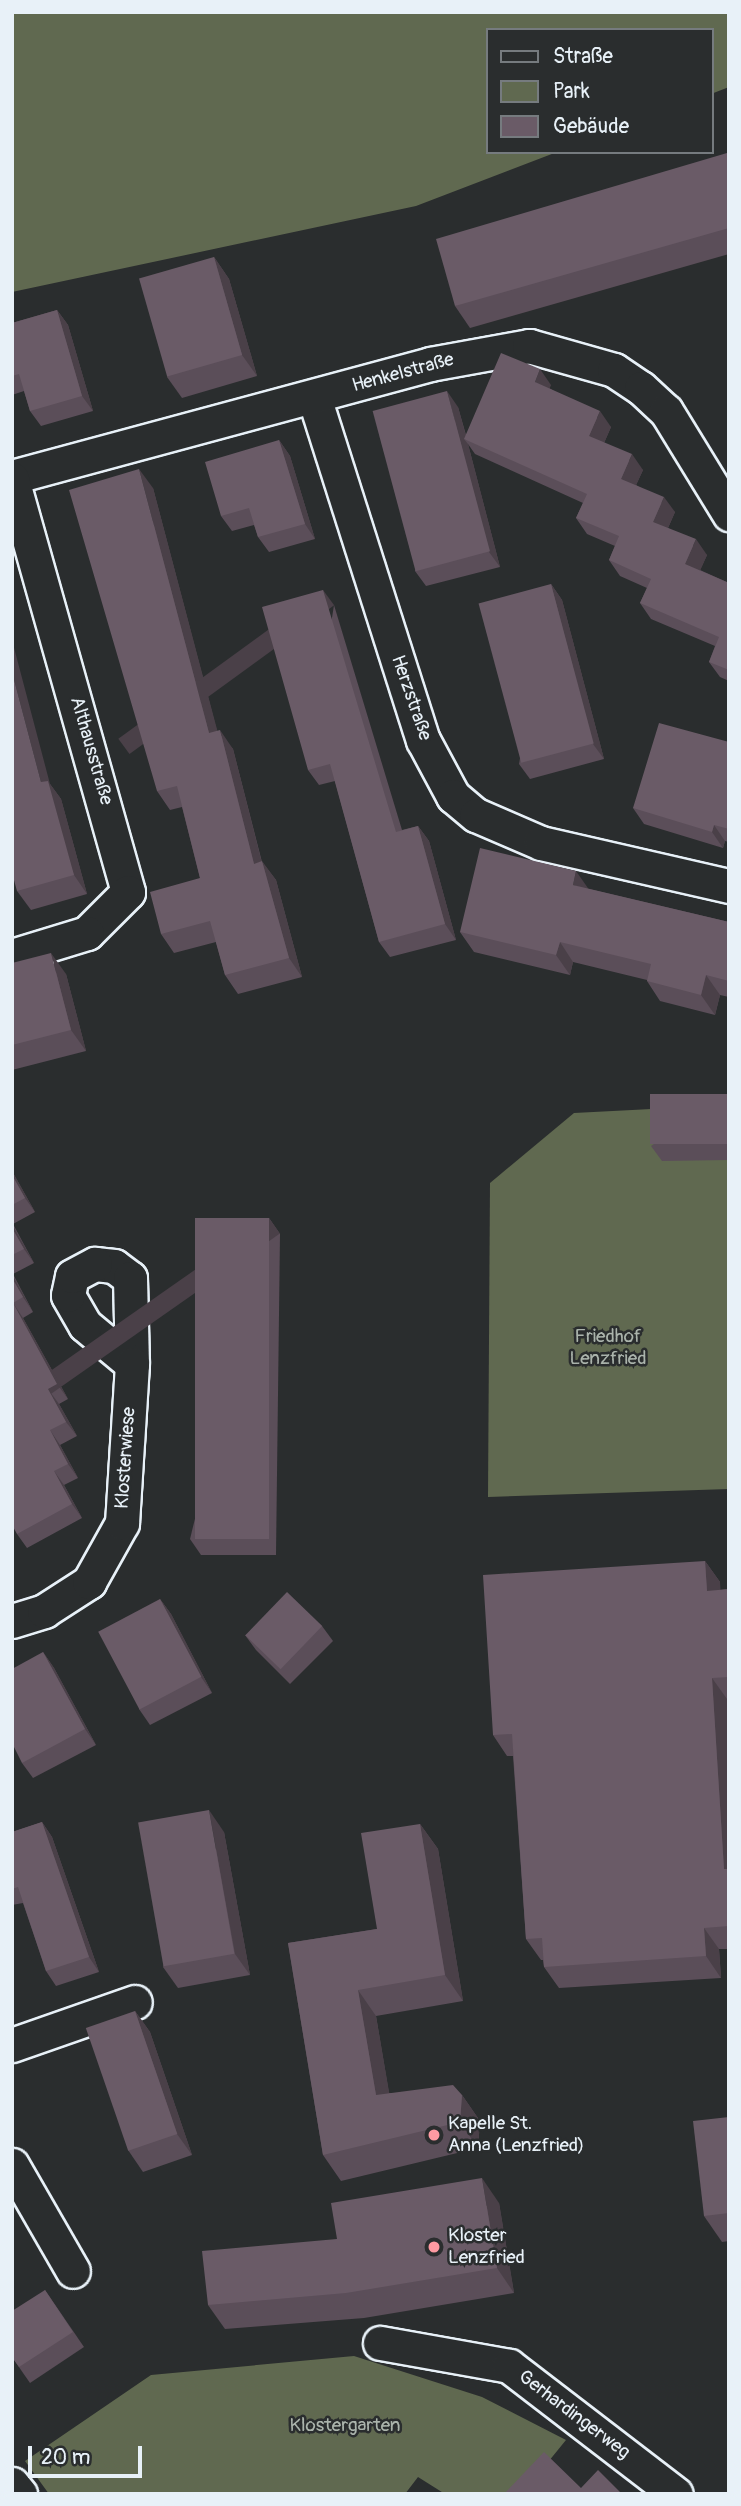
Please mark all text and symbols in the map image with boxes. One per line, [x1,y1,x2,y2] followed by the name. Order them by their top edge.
[486,28,713,154] legend
[553,43,613,70] text: Straße
[553,78,590,105] text: Park
[553,113,629,140] text: Gebäude
[350,348,456,398] street label: Henkelstraße
[386,652,436,744] street label: Herzstraße
[65,694,117,808] street label: Althausstraße
[570,1326,646,1370] park label: Friedhof Lenzfried
[111,1406,141,1510] street label: Klosterwiese
[448,2113,584,2157] place label: Kapelle St. Anna (Lenzfried)
[426,2127,442,2143] marker: Kapelle St. Anna (Lenzfried)
[448,2225,525,2269] place label: Kloster Lenzfried
[426,2239,442,2255] marker: Kloster Lenzfried
[514,2366,634,2464] street label: Gerhardingerweg
[289,2415,401,2437] park label: Klostergarten
[32,2432,145,2476] scale bar
[41,2444,90,2471] text: 20 m

